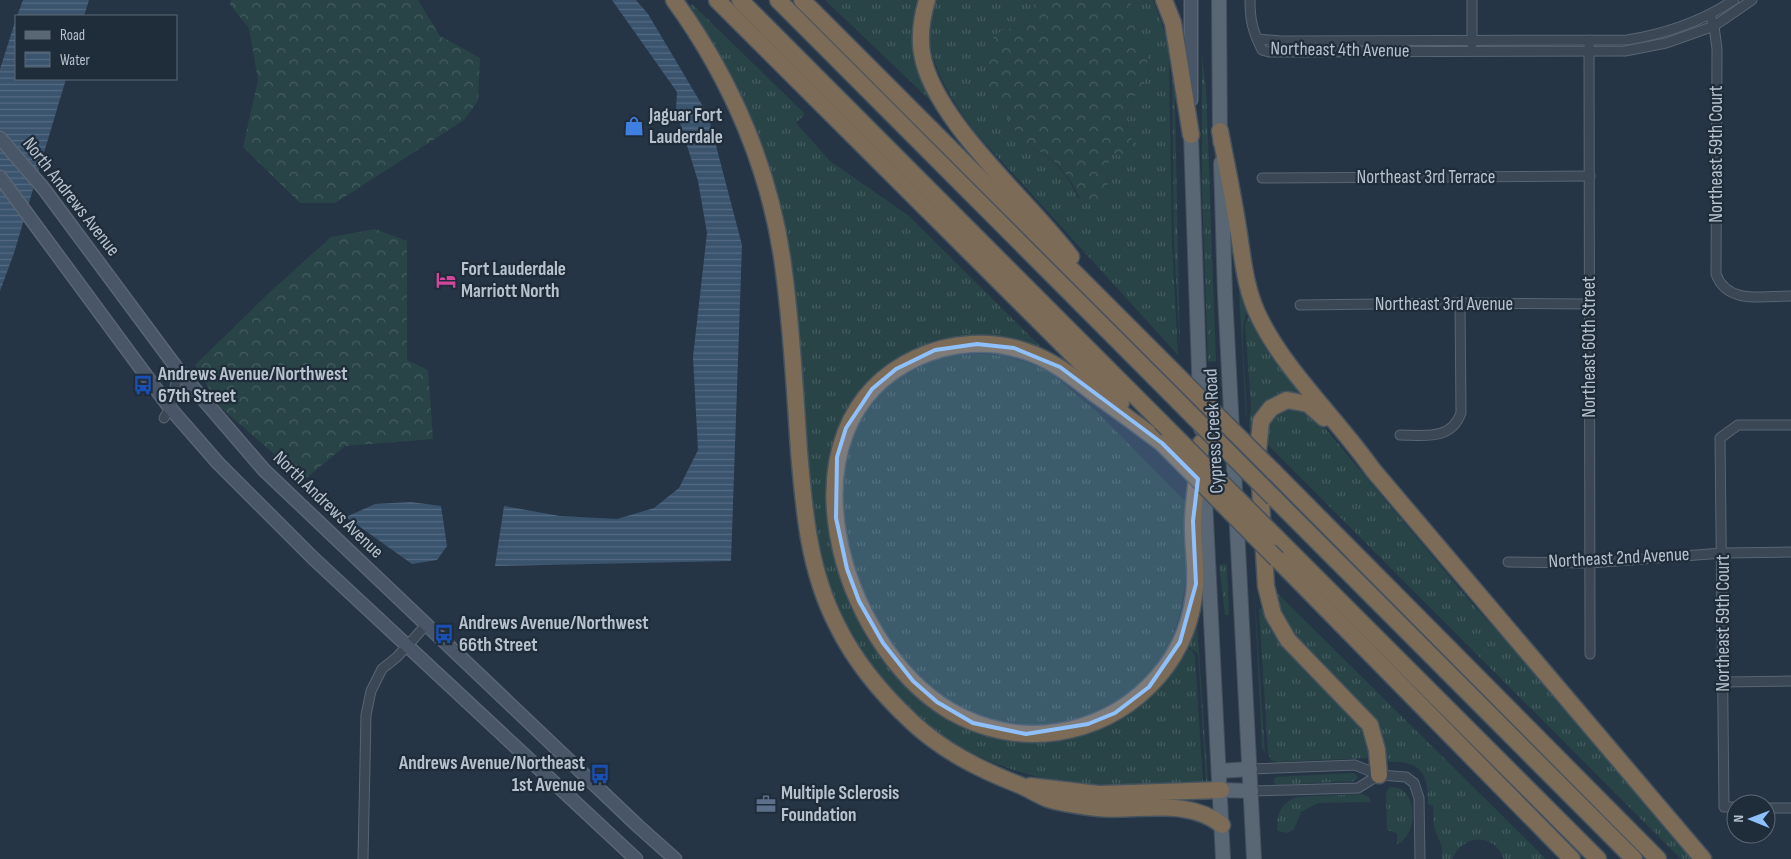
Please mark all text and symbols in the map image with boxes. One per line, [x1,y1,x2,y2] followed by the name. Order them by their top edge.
[15,15,178,80] legend
[60,26,85,45] text: Road
[1270,37,1410,63] street label: Northeast 4th Avenue
[60,51,91,70] text: Water
[1705,85,1728,223] street label: Northeast 59th Court
[648,104,723,149] place label: Jaguar Fort Lauderdale
[623,115,645,137] shop icon: Jaguar Fort Lauderdale
[17,133,125,261] street label: North Andrews Avenue
[1356,166,1496,189] street label: Northeast 3rd Terrace
[461,258,566,303] place label: Fort Lauderdale Marriott North
[435,269,457,291] hotel icon: Fort Lauderdale Marriott North
[1578,276,1601,418] street label: Northeast 60th Street
[1375,293,1513,316] street label: Northeast 3rd Avenue
[157,363,348,408] place label: Andrews Avenue/Northwest 67th Street
[1199,368,1229,494] street label: Cypress Creek Road
[132,374,154,396] bus stop icon: Andrews Avenue/Northwest 67th Street
[268,447,388,563] street label: North Andrews Avenue
[1548,543,1690,573] street label: Northeast 2nd Avenue
[1712,554,1735,692] street label: Northeast 59th Court
[458,612,649,657] place label: Andrews Avenue/Northwest 66th Street
[433,623,455,645] bus stop icon: Andrews Avenue/Northwest 66th Street
[398,752,585,797] place label: Andrews Avenue/Northeast 1st Avenue
[589,763,611,785] bus stop icon: Andrews Avenue/Northeast 1st Avenue
[781,782,899,827] place label: Multiple Sclerosis Foundation
[755,793,777,815] office icon: Multiple Sclerosis Foundation
[1726,794,1776,844] north arrow
[1730,815,1747,823] text: N

